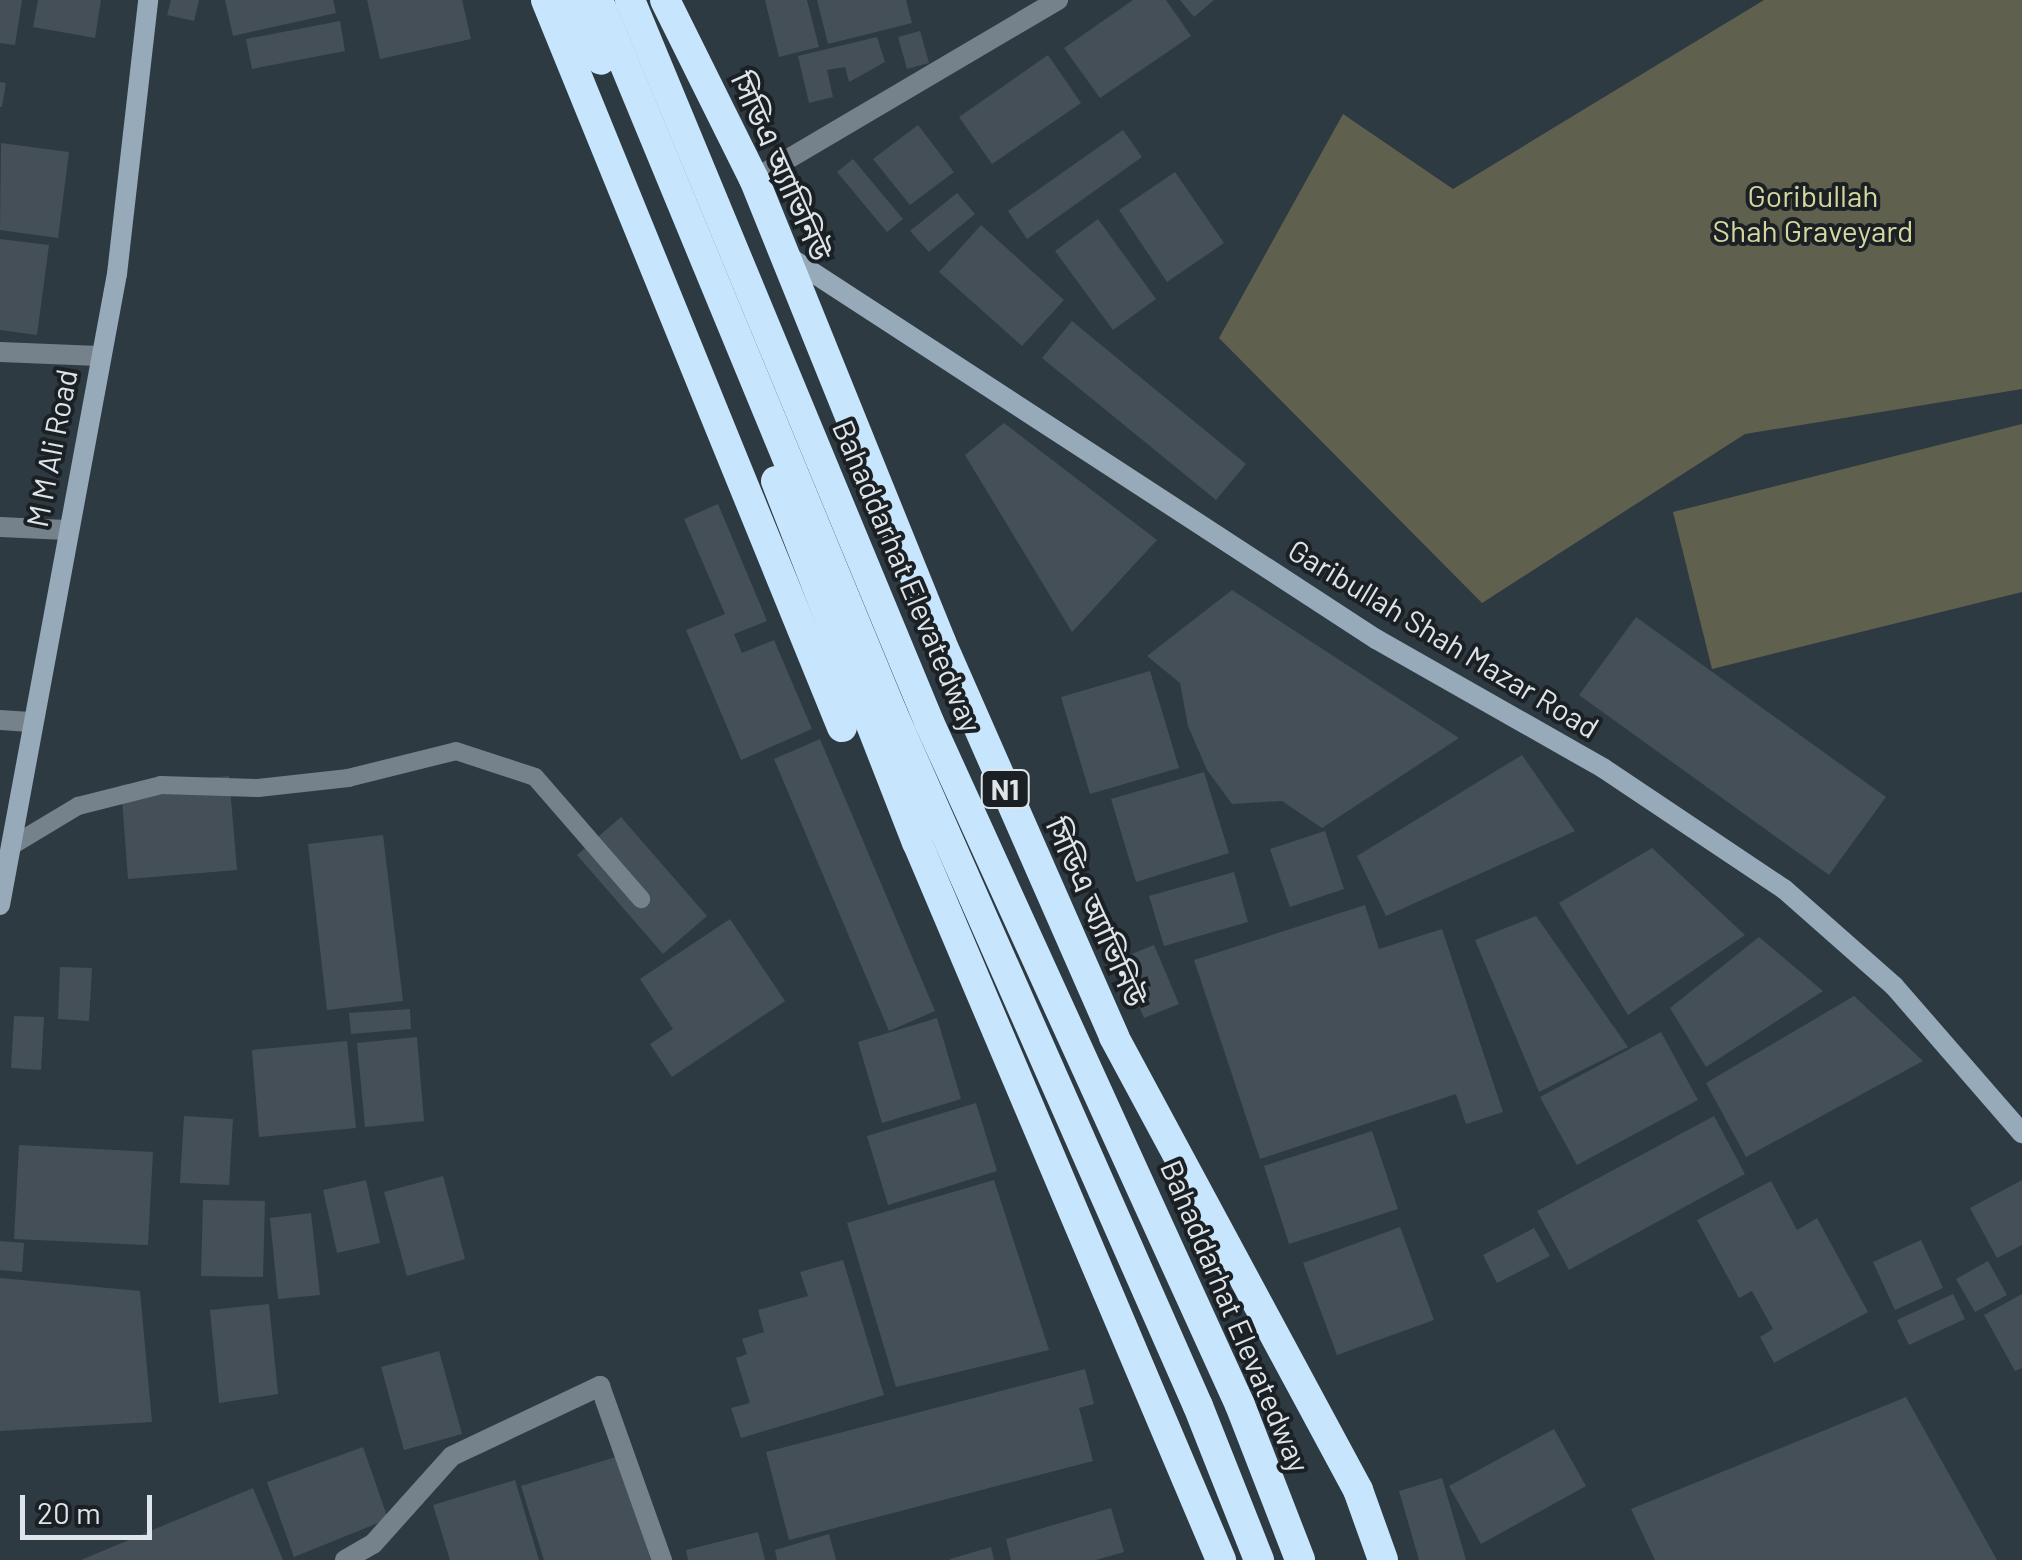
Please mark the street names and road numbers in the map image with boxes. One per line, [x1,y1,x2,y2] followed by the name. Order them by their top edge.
[724,66,840,266] street label: সিডিএ অ্যাভিনিউ
[18,366,84,530] street label: M M Ali Road
[826,414,990,738] street label: Bahaddarhat Elevatedway
[1282,531,1606,745] street label: Garibullah Shah Mazar Road
[980,766,1030,812] road number: N1
[1039,812,1155,1012] street label: সিডিএ অ্যাভিনিউ
[1154,1154,1318,1478] street label: Bahaddarhat Elevatedway

